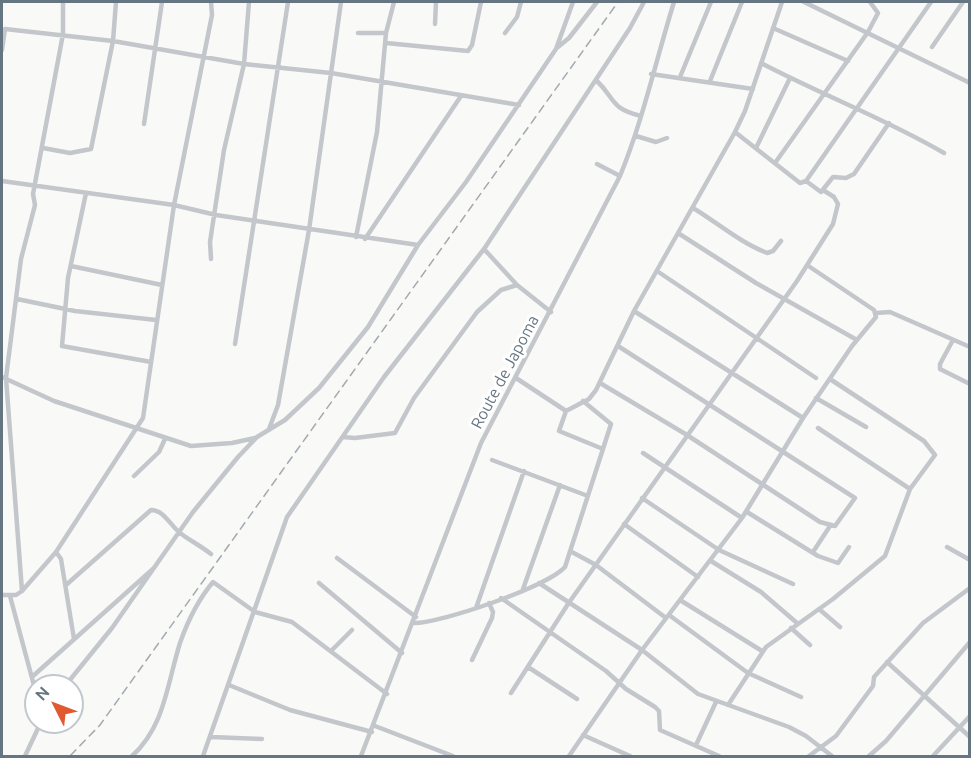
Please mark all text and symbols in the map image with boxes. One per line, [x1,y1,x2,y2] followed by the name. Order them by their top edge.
[467,312,543,432] street label: Route de Japoma
[24,674,84,734] north arrow
[31,683,53,704] text: N

